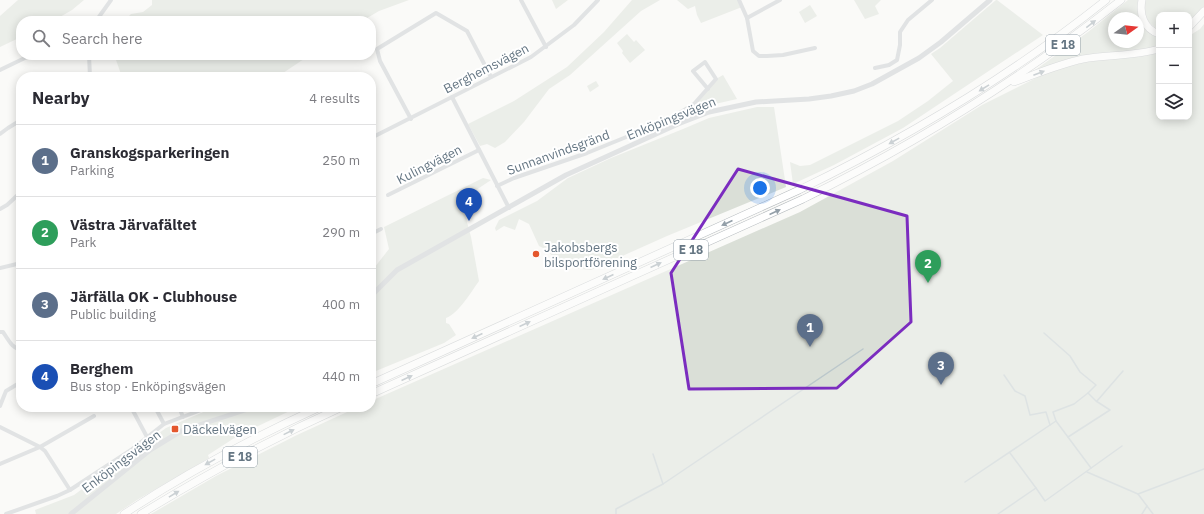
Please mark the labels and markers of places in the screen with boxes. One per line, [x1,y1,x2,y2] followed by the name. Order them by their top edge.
[456,188,482,221] pin: 4
[544,239,637,271] place label: Jakobsbergs bilsportförening
[531,249,541,259] marker: Jakobsbergs bilsportförening
[915,250,941,283] pin: 2
[797,314,823,347] pin: 1
[928,352,954,385] pin: 3
[183,421,257,438] place label: Däckelvägen
[170,424,180,434] marker: Däckelvägen

